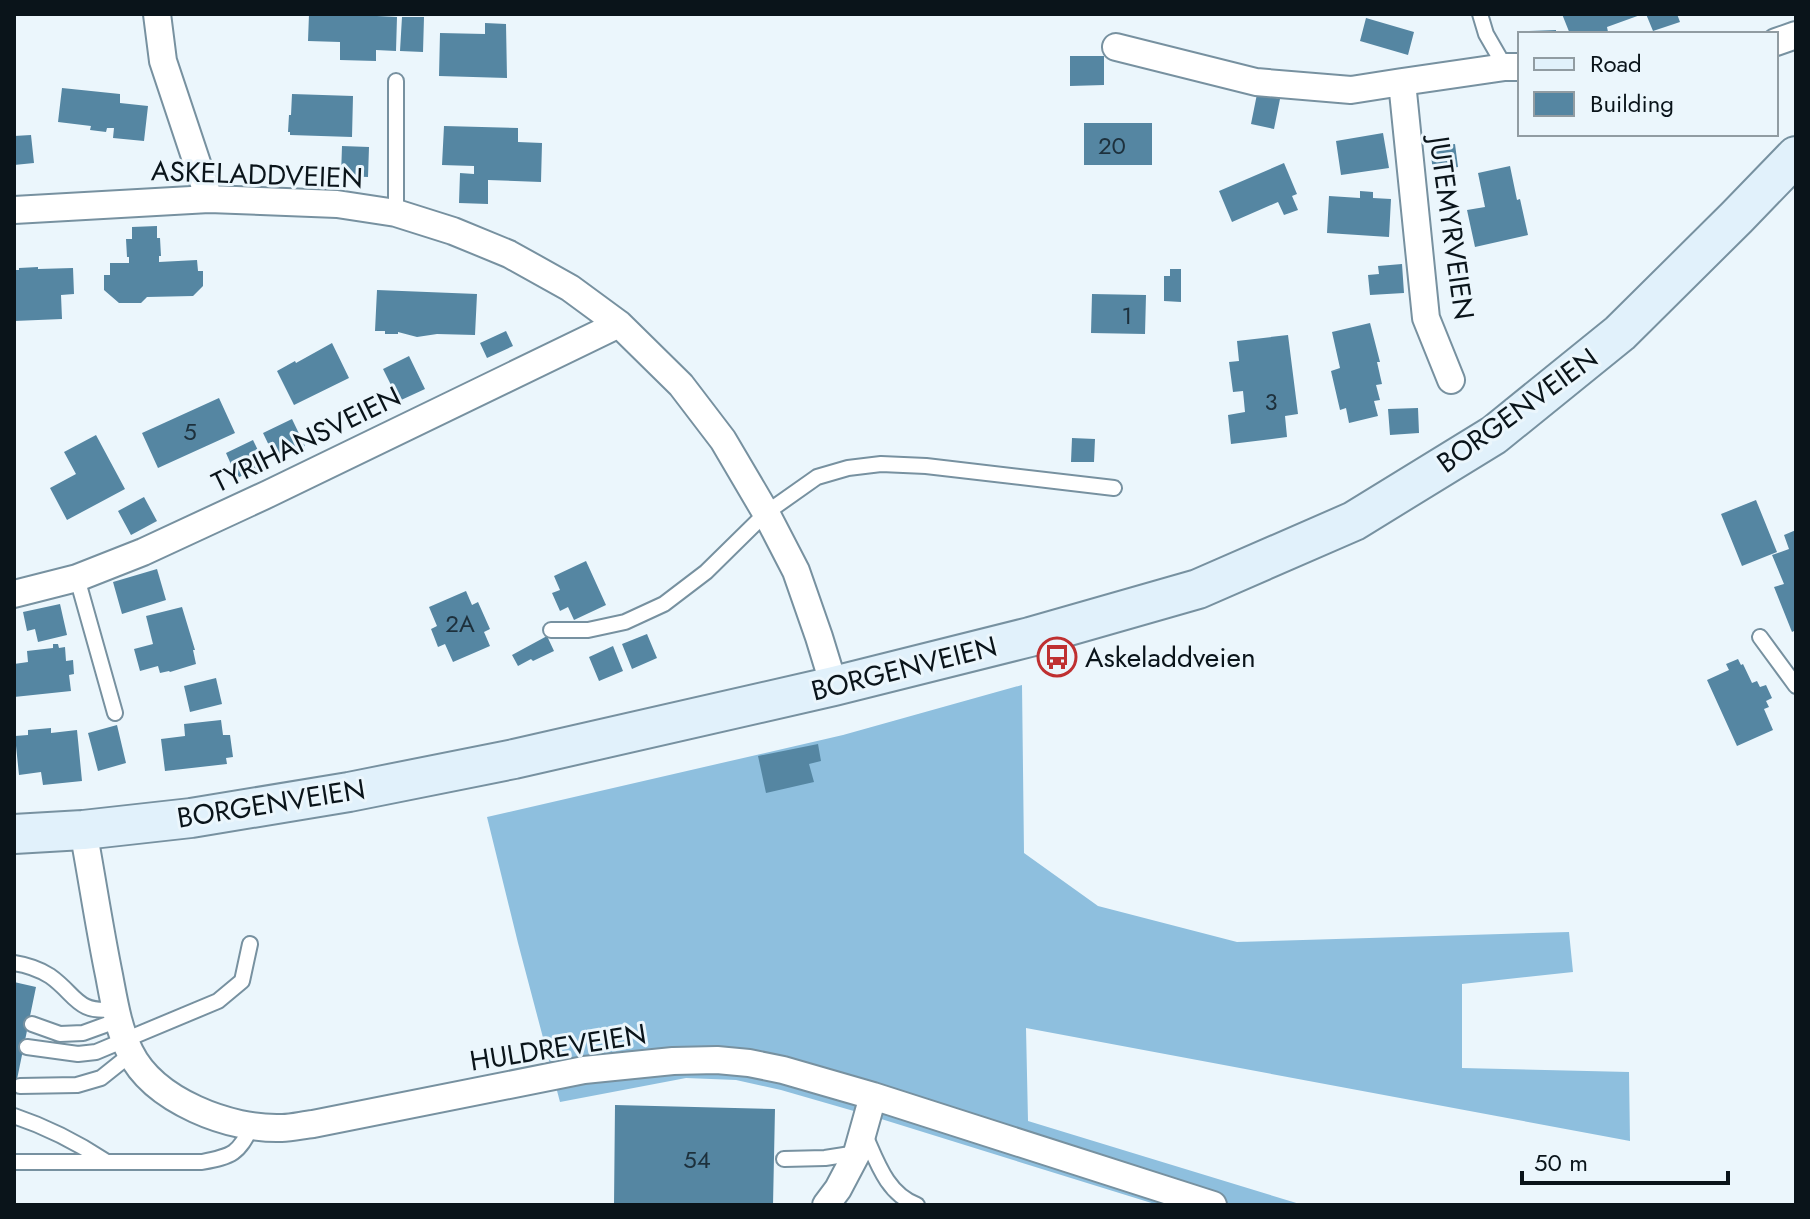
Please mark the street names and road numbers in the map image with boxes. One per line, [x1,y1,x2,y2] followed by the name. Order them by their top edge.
[1418,130,1485,322] street label: JUTEMYRVEIEN
[150,150,364,199] street label: ASKELADDVEIEN
[1428,338,1606,483] street label: BORGENVEIEN
[205,376,408,503] street label: TYRIHANSVEIEN
[807,626,1001,711] street label: BORGENVEIEN
[174,768,368,839] street label: BORGENVEIEN
[467,1013,649,1082] street label: HULDREVEIEN

